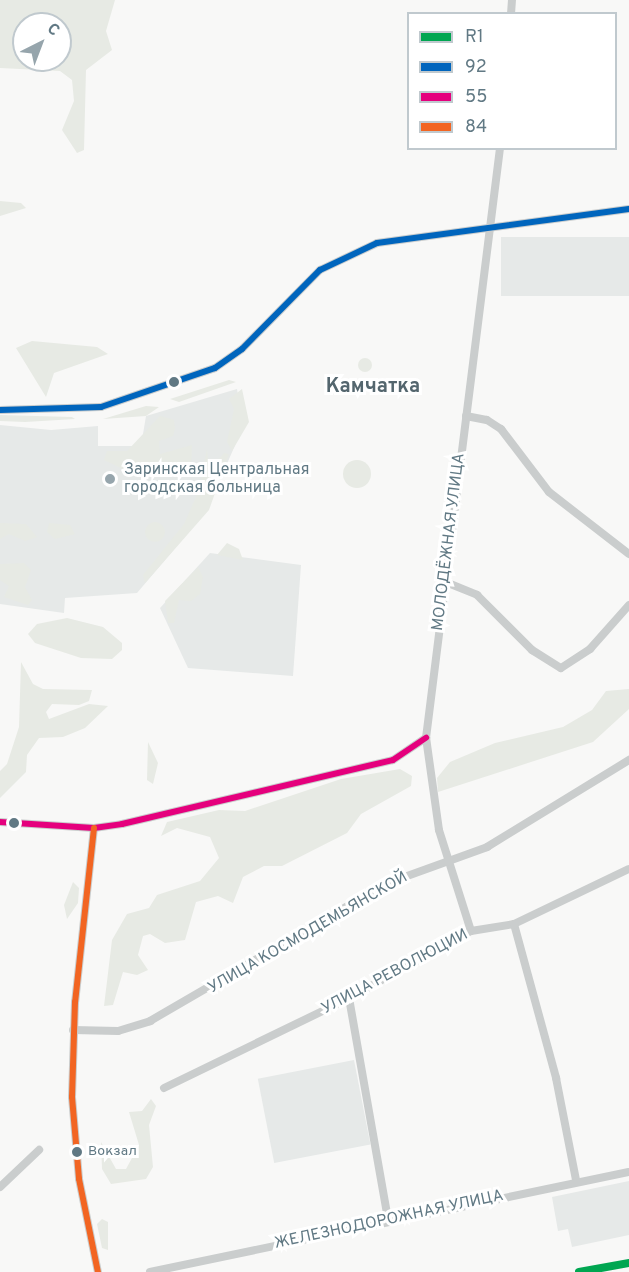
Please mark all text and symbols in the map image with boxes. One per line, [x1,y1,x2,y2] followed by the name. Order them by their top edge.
[12,12,72,72] north arrow
[407,12,617,150] legend
[42,19,63,41] text: С
[465,26,484,49] text: R1
[465,56,487,79] text: 92
[465,86,487,109] text: 55
[465,116,487,139] text: 84
[326,375,420,399] district label: Камчатка
[168,376,180,388] unlabelled marker
[429,452,469,632] street label: МОЛОДЁЖНАЯ УЛИЦА
[124,460,309,498] place label: Заринская Центральная городская больница
[101,470,119,488] marker: Заринская Центральная городская больница
[8,817,20,829] unlabelled marker
[205,868,411,998] street label: УЛИЦА КОСМОДЕМЬЯНСКОЙ
[318,925,472,1019] street label: УЛИЦА РЕВОЛЮЦИИ
[88,1144,137,1160] place label: Вокзал
[71,1146,83,1158] marker: Вокзал
[273,1186,505,1254] street label: ЖЕЛЕЗНОДОРОЖНАЯ УЛИЦА

